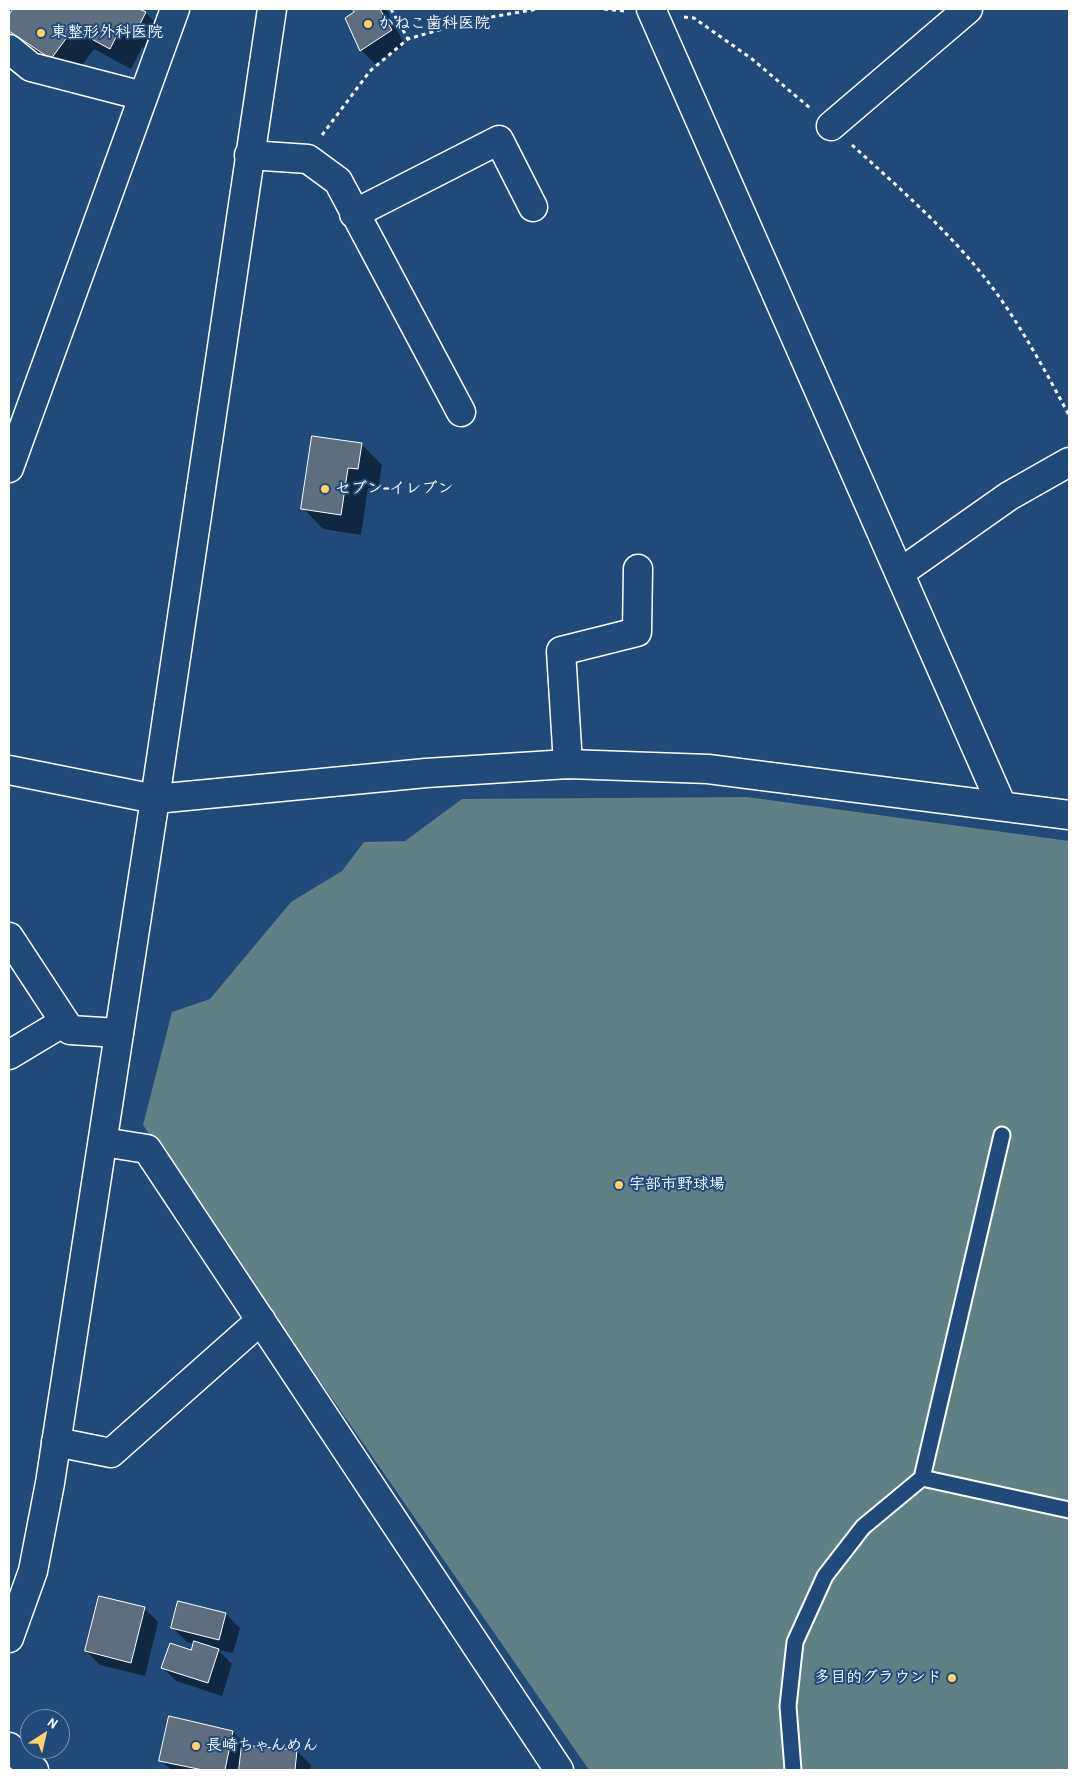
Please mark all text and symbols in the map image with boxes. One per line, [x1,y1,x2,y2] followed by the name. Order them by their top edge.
[378,14,490,34] place label: かねこ歯科医院
[362,18,374,30] marker: かねこ歯科医院
[51,23,163,43] place label: 東整形外科医院
[35,27,47,39] marker: 東整形外科医院
[335,479,453,499] place label: セブン-イレブン
[319,483,331,495] marker: セブン-イレブン
[629,1175,725,1195] place label: 宇部市野球場
[613,1179,625,1191] marker: 宇部市野球場
[814,1668,942,1688] place label: 多目的グラウンド
[946,1672,958,1684] marker: 多目的グラウンド
[20,1709,70,1759] north arrow
[45,1712,62,1732] text: N
[206,1736,318,1756] place label: 長崎ちゃんめん
[190,1740,202,1752] marker: 長崎ちゃんめん

